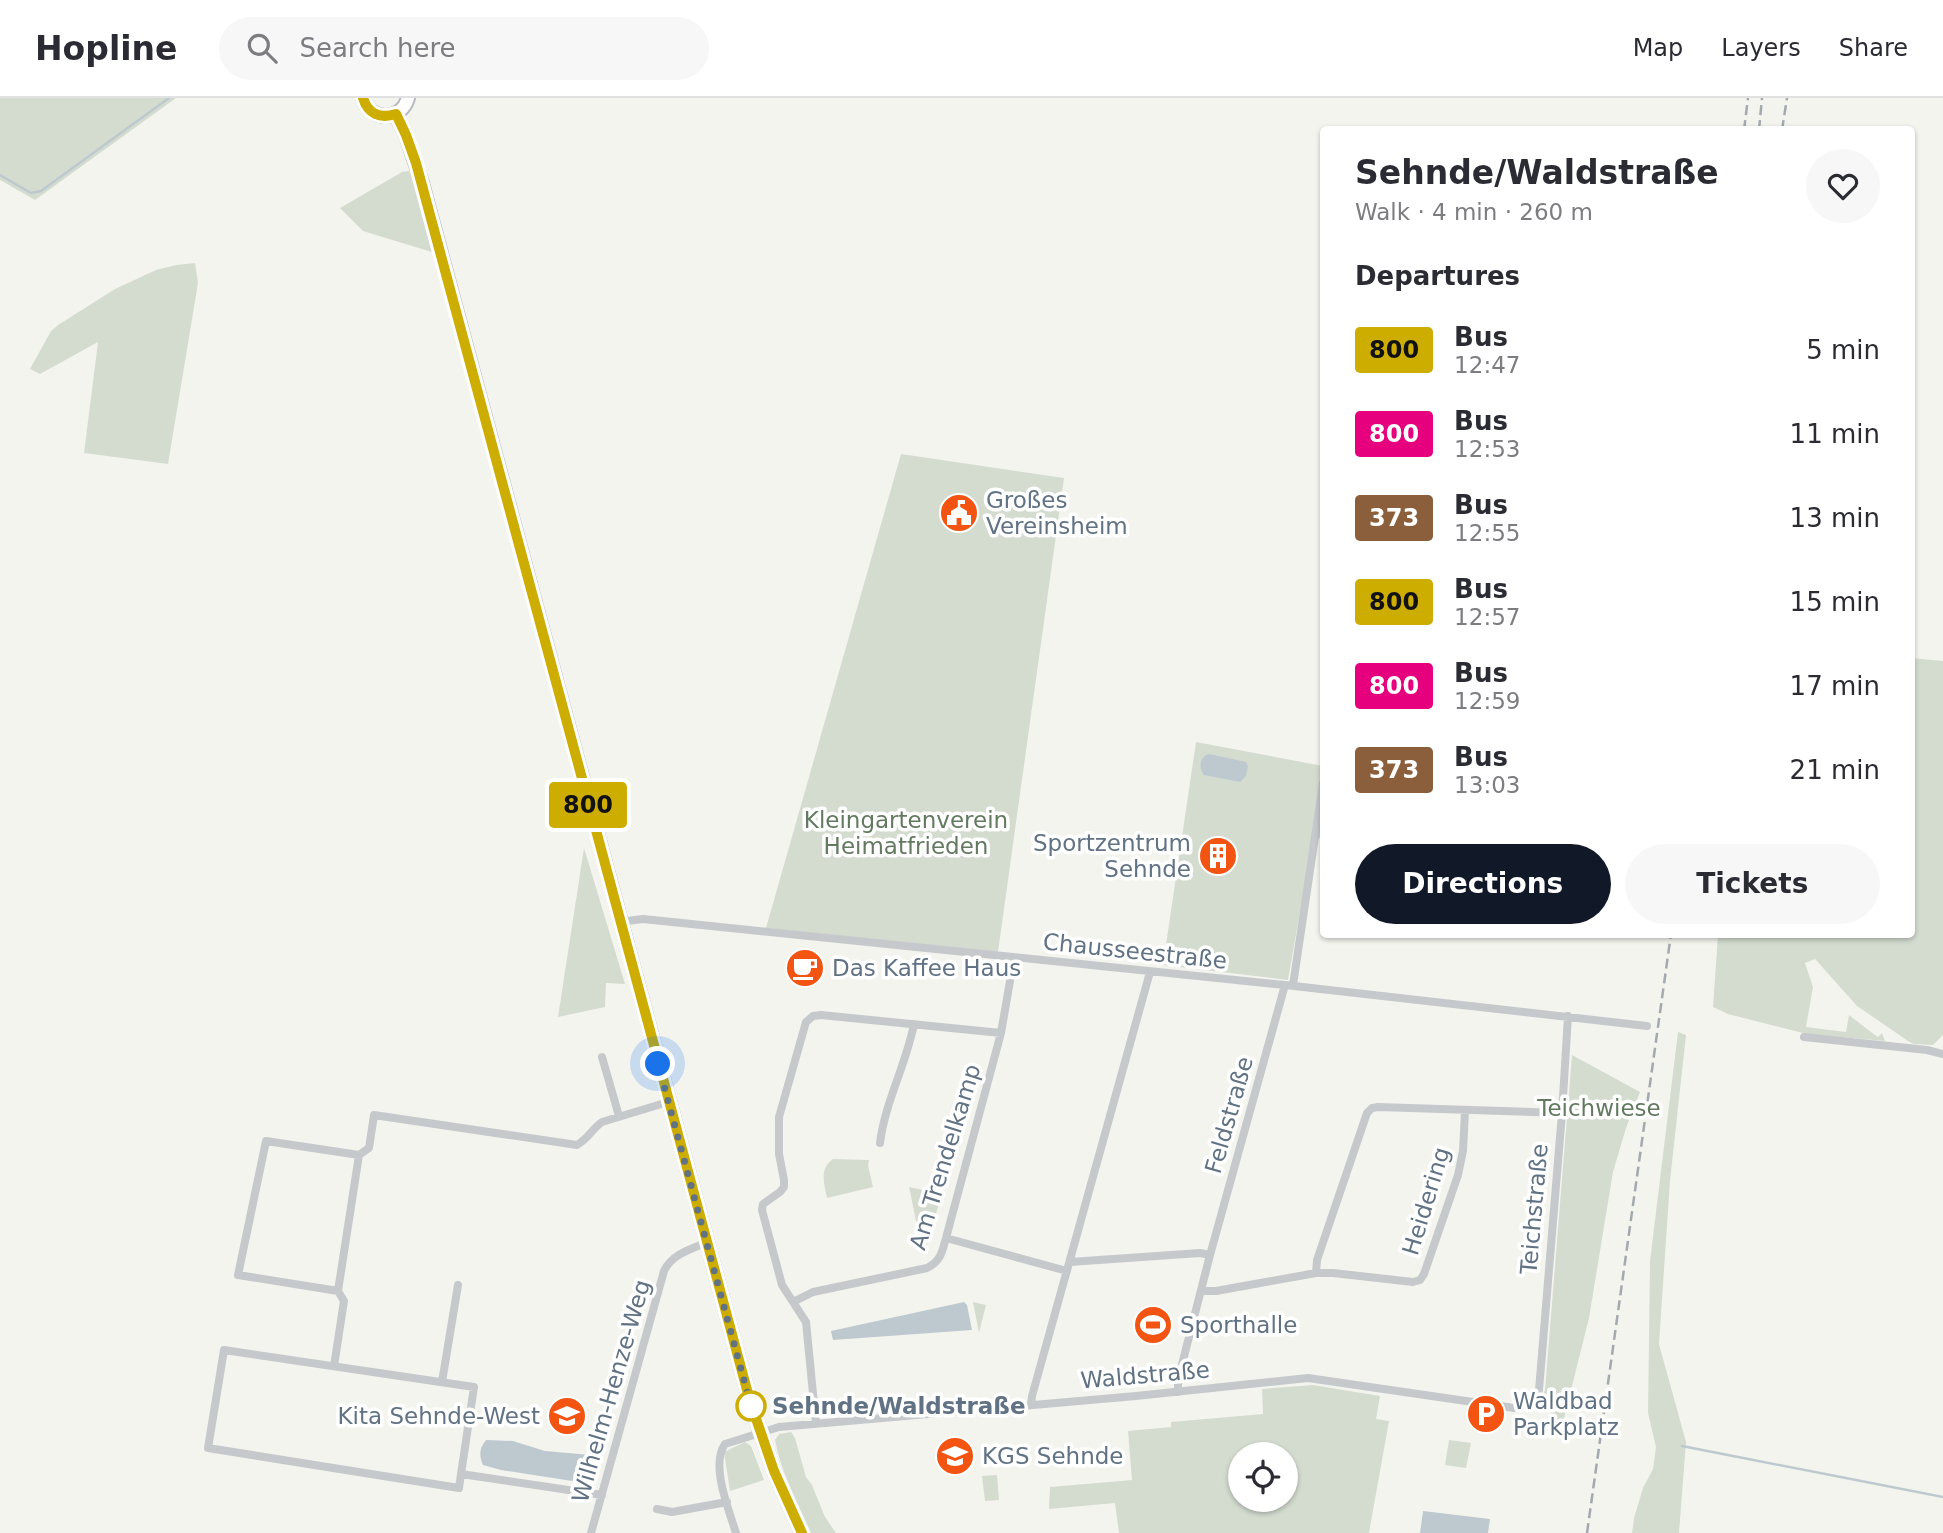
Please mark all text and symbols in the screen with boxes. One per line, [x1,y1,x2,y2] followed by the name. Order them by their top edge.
[219,17,709,80] search box
[35,29,177,68] text: Hopline
[243,29,281,67] icon: search
[299,33,456,63] text: Search here
[1633,34,1683,62] text: Map
[1721,34,1801,62] text: Layers
[1839,34,1908,62] text: Share
[1806,149,1880,223] button: heart
[1355,153,1719,192] text: Sehnde/Waldstraße
[1355,199,1593,225] text: Walk · 4 min · 260 m
[1355,261,1520,291] text: Departures
[1454,322,1508,352] text: Bus
[1806,335,1880,365] text: 5 min
[1369,336,1419,364] text: 800
[1454,352,1520,378] text: 12:47
[1454,406,1508,436] text: Bus
[1790,419,1880,449] text: 11 min
[1369,420,1419,448] text: 800
[1454,436,1520,462] text: 12:53
[986,487,1128,539] place label: Großes Vereinsheim
[1454,490,1508,520] text: Bus
[938,492,980,534] public building icon: Großes Vereinsheim
[1790,503,1880,533] text: 13 min
[1369,504,1419,532] text: 373
[1454,520,1520,546] text: 12:55
[1454,574,1508,604] text: Bus
[1790,587,1880,617] text: 15 min
[1369,588,1419,616] text: 800
[1454,604,1520,630] text: 12:57
[1454,658,1508,688] text: Bus
[1790,671,1880,701] text: 17 min
[1369,672,1419,700] text: 800
[1454,688,1520,714] text: 12:59
[1454,742,1508,772] text: Bus
[1790,755,1880,785] text: 21 min
[1369,756,1419,784] text: 373
[1454,772,1520,798] text: 13:03
[548,782,628,828] line badge: 800
[563,791,613,819] text: 800
[804,807,1008,859] park label: Kleingartenverein Heimatfrieden
[1033,830,1191,882] place label: Sportzentrum Sehnde
[1197,835,1239,877] building icon: Sportzentrum Sehnde
[1355,844,1611,924] button: Directions
[1625,844,1880,924] button: Tickets
[1042,928,1228,974] street label: Chausseestraße
[784,947,826,989] cafe icon: Das Kaffee Haus
[832,955,1021,981] place label: Das Kaffee Haus
[640,1046,675,1081] your location
[1200,1054,1258,1176] street label: Feldstraße
[904,1061,986,1253] street label: Am Trendelkamp
[1536,1095,1661,1121] park label: Teichwiese
[1515,1143,1553,1276] street label: Teichstraße
[1397,1144,1455,1258] street label: Heidering
[567,1277,655,1505] street label: Wilhelm-Henze-Weg
[1132,1304,1174,1346] sports icon: Sporthalle
[1180,1312,1297,1338] place label: Sporthalle
[1079,1356,1211,1394] street label: Waldstraße
[1513,1388,1619,1440] place label: Waldbad Parkplatz
[736,1391,766,1421] marker: Sehnde/Waldstraße
[772,1393,1025,1419] place label: Sehnde/Waldstraße
[1465,1393,1507,1435] parking icon: Waldbad Parkplatz
[546,1395,588,1437] school or university icon: Kita Sehnde-West
[338,1403,540,1429] place label: Kita Sehnde-West
[934,1435,976,1477] school or university icon: KGS Sehnde
[1228,1442,1298,1512] map controls
[1228,1442,1298,1512] button: locate
[982,1443,1123,1469] place label: KGS Sehnde

